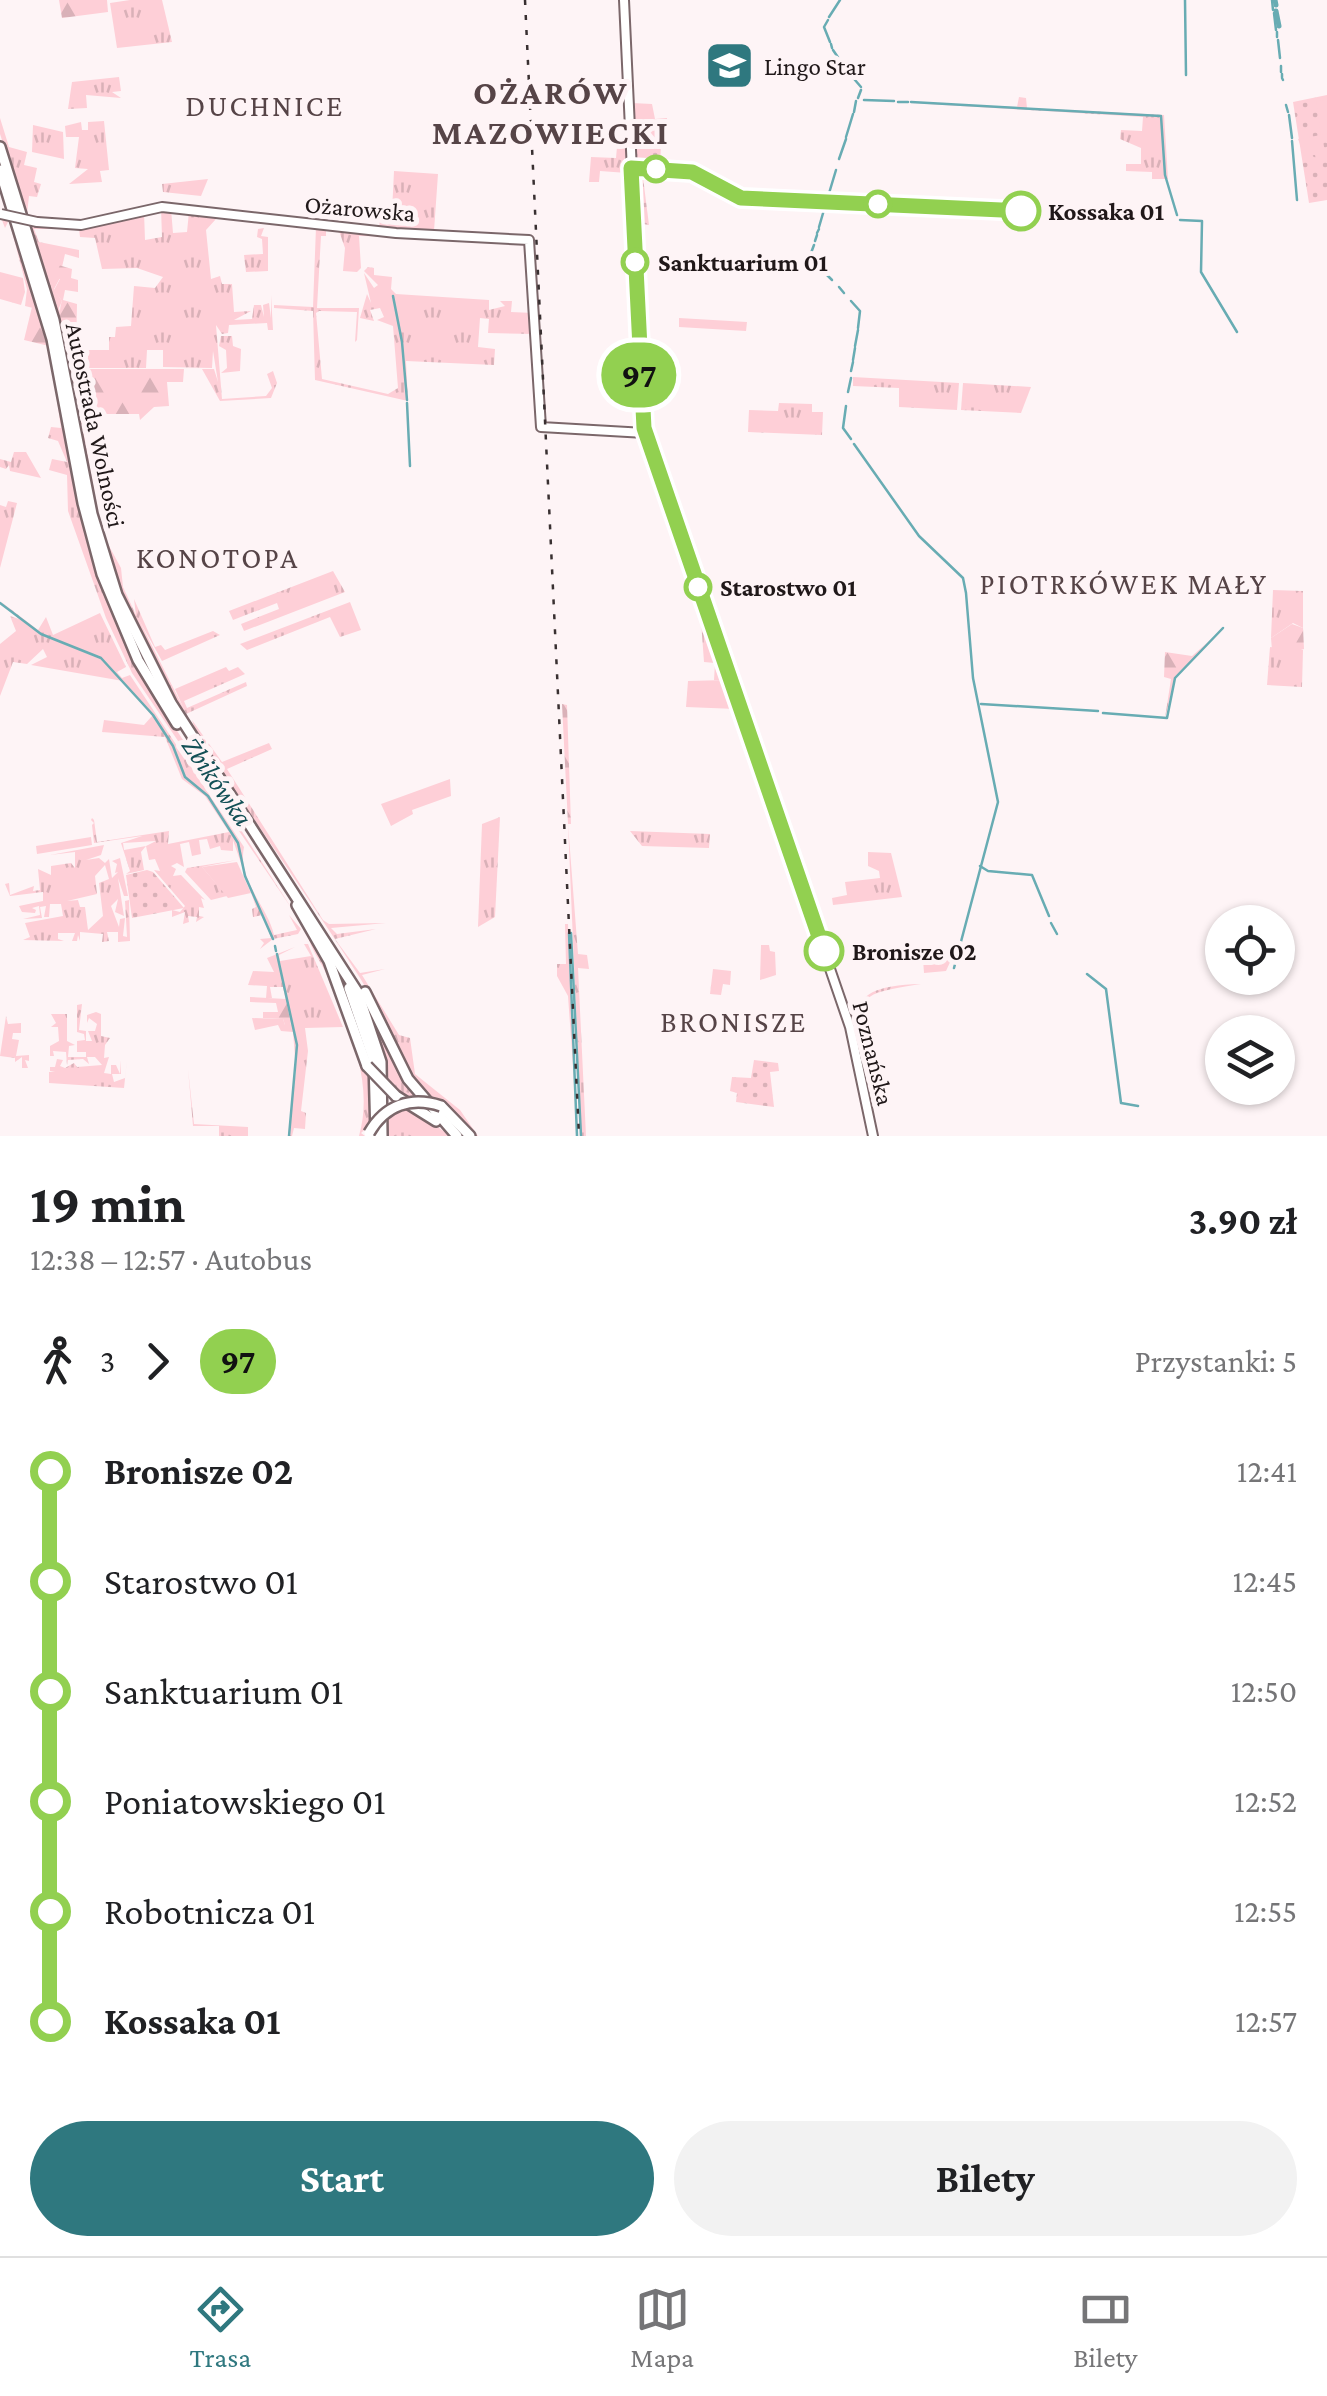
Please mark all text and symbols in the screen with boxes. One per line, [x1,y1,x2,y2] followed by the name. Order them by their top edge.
[703,40,755,92] school or university icon: Lingo Star
[764,53,866,81] place label: Lingo Star
[432,73,670,152] district label: OŻARÓW MAZOWIECKI
[185,89,345,122] district label: DUCHNICE
[643,156,669,182] unlabelled marker
[303,190,417,227] street label: Ożarowska
[865,191,891,217] unlabelled marker
[1002,192,1040,230] marker: Kossaka 01
[1048,198,1164,225] place label: Kossaka 01
[622,249,648,275] marker: Sanktuarium 01
[658,249,828,276] place label: Sanktuarium 01
[61,320,130,530] street label: Autostrada Wolności
[594,342,684,408] line badge: 97
[621,356,657,395] text: 97
[136,541,300,574] district label: KONOTOPA
[980,567,1268,600] district label: PIOTRKÓWEK MAŁY
[685,574,711,600] marker: Starostwo 01
[720,574,857,601] place label: Starostwo 01
[176,731,259,832] water label: Żbikówka
[1205,905,1295,1105] map controls
[1205,905,1295,995] button: locate
[805,932,843,970] marker: Bronisze 02
[852,938,977,965] place label: Bronisze 02
[848,998,900,1109] street label: Poznańska
[660,1005,808,1038] district label: BRONISZE
[1205,1015,1295,1105] button: layers
[30,1173,185,1234] text: 19 min
[1189,1200,1297,1242] text: 3.90 zł
[30,1241,312,1277] text: 12:38 – 12:57 · Autobus
[30,1334,85,1389] icon: walk
[130,1334,185,1389] icon: forward
[220,1342,256,1381] text: 97
[100,1343,115,1379] text: 3
[1135,1343,1297,1379] text: Przystanki: 5
[104,1450,293,1492] text: Bronisze 02
[1237,1453,1297,1489] text: 12:41
[104,1560,298,1602] text: Starostwo 01
[1233,1563,1297,1599] text: 12:45
[104,1670,344,1712] text: Sanktuarium 01
[1231,1673,1297,1709] text: 12:50
[104,1780,386,1822] text: Poniatowskiego 01
[1234,1783,1297,1819] text: 12:52
[104,1890,315,1932] text: Robotnicza 01
[1234,1893,1297,1929] text: 12:55
[104,2000,280,2042] text: Kossaka 01
[1235,2003,1297,2039] text: 12:57
[30,2121,654,2236] button: Start
[674,2121,1297,2236] button: Bilety
[190,2282,251,2373] tab: Trasa
[630,2282,694,2373] tab: Mapa
[1073,2282,1137,2373] tab: Bilety

